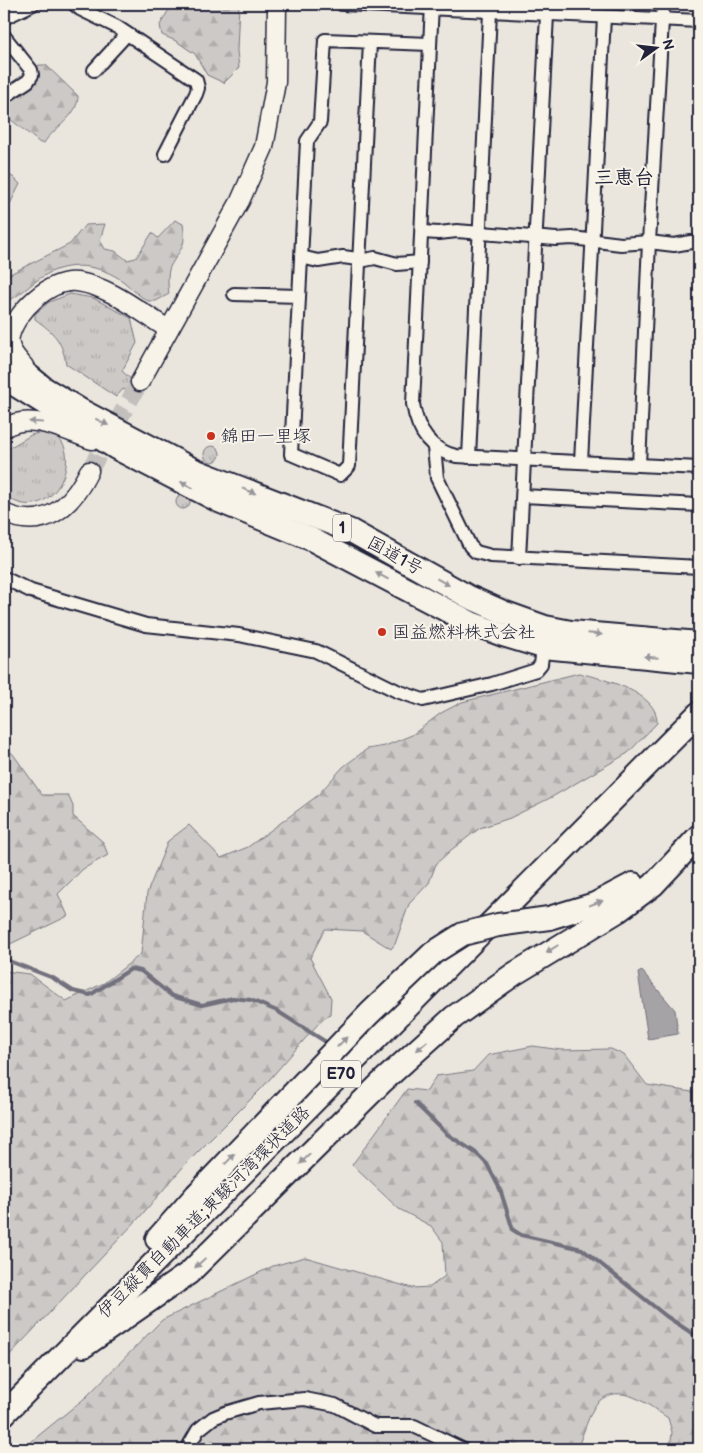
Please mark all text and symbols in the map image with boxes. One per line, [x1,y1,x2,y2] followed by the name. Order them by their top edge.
[630,22,680,72] north arrow
[659,37,678,52] text: N
[594,166,654,190] district label: 三恵台
[28,418,44,426] one-way arrow
[95,418,109,426] one-way arrow
[221,426,311,447] place label: 錦田一里塚
[205,430,217,442] marker: 錦田一里塚
[180,481,194,489] one-way arrow
[242,487,257,495] one-way arrow
[333,514,351,542] road number: 1
[363,532,427,580] street label: 国道1号
[375,572,389,580] one-way arrow
[436,578,449,587] one-way arrow
[392,622,536,643] place label: 国益燃料株式会社
[376,626,388,638] marker: 国益燃料株式会社
[587,630,603,638] one-way arrow
[642,653,658,661] one-way arrow
[588,899,603,906] one-way arrow
[546,945,559,954] one-way arrow
[336,1036,348,1048] one-way arrow
[415,1040,428,1051] one-way arrow
[321,1060,361,1088] road number: E70
[93,1101,315,1323] street label: 伊豆縦貫自動車道;東駿河湾環状道路
[299,1153,311,1165] one-way arrow
[224,1154,236,1166] one-way arrow
[195,1257,207,1269] one-way arrow

